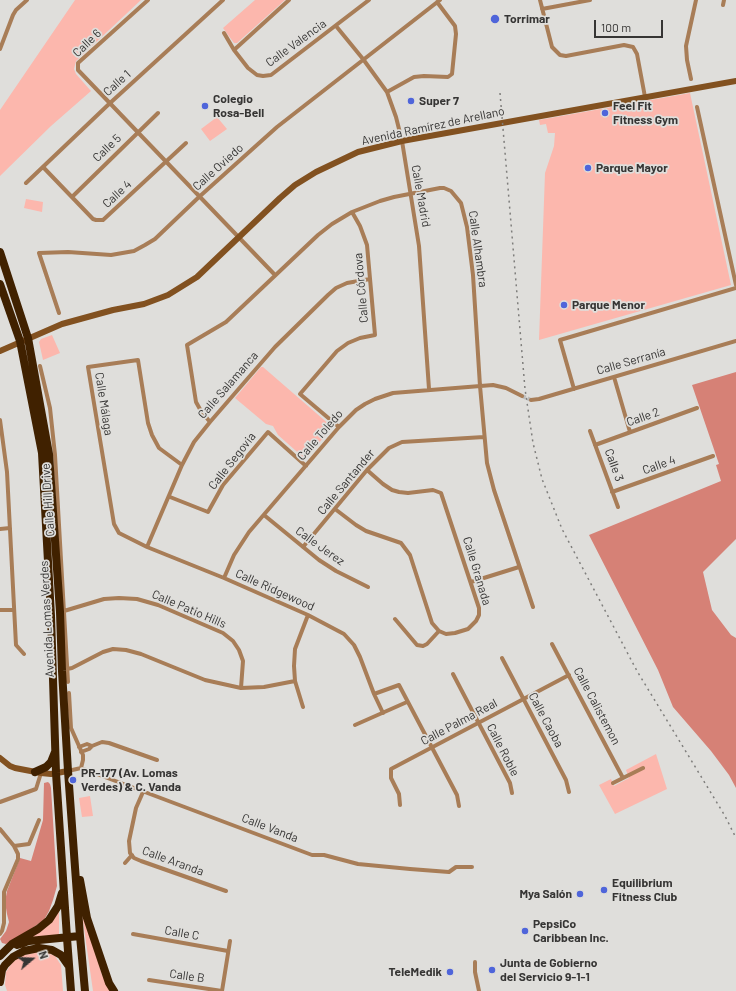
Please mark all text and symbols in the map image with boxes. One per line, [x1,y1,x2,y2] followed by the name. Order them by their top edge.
[504,12,550,26] place label: Torrimar
[596,12,665,38] scale bar
[489,13,501,25] marker: Torrimar
[263,16,329,70] street label: Calle Valencia
[601,20,631,34] text: 100 m
[70,26,104,60] street label: Calle 6
[100,67,134,99] street label: Calle 1
[213,92,264,120] place label: Colegio Rosa-Bell
[419,94,459,108] place label: Super 7
[406,96,416,106] marker: Super 7
[613,99,678,127] place label: Feel Fit Fitness Gym
[200,101,210,111] marker: Colegio Rosa-Bell
[360,104,506,148] street label: Avenida Ramírez de Arellano
[600,108,610,118] marker: Feel Fit Fitness Gym
[90,131,124,165] street label: Calle 5
[190,140,246,194] street label: Calle Oviedo
[596,161,668,175] place label: Parque Mayor
[583,163,593,173] marker: Parque Mayor
[408,164,434,228] street label: Calle Madrid
[100,177,134,211] street label: Calle 4
[465,210,491,288] street label: Calle Alhambra
[351,252,371,324] street label: Calle Córdova
[572,298,645,312] place label: Parque Menor
[559,300,569,310] marker: Parque Menor
[595,344,667,378] street label: Calle Serranía
[195,348,261,422] street label: Calle Salamanca
[92,371,116,437] street label: Calle Málaga
[625,404,661,430] street label: Calle 2
[294,407,346,463] street label: Calle Toledo
[205,430,259,492] street label: Calle Segovia
[314,446,378,518] street label: Calle Santander
[601,447,627,483] street label: Calle 3
[640,452,678,478] street label: Calle 4
[38,463,58,537] street label: Calle Hill Drive
[293,523,347,569] street label: Calle Jerez
[460,535,494,607] street label: Calle Granada
[37,560,57,678] street label: Avenida Lomas Verdes
[233,566,317,614] street label: Calle Ridgewood
[150,587,228,631] street label: Calle Patio Hills
[570,665,624,747] street label: Calle Calistemon
[526,690,566,750] street label: Calle Caoba
[418,696,500,748] street label: Calle Palma Real
[484,721,522,779] street label: Calle Roble
[81,766,181,794] place label: PR-177 (Av. Lomas Verdes) & C. Vanda
[68,775,78,785] marker: PR-177 (Av. Lomas Verdes) & C. Vanda
[240,811,300,845] street label: Calle Vanda
[140,843,206,879] street label: Calle Aranda
[612,876,677,904] place label: Equilibrium Fitness Club
[599,885,609,895] marker: Equilibrium Fitness Club
[519,887,572,901] place label: Mya Salón
[575,889,585,899] marker: Mya Salón
[533,917,609,945] place label: PepsiCo Caribbean Inc.
[164,923,200,943] street label: Calle C
[520,926,530,936] marker: PepsiCo Caribbean Inc.
[12,939,52,979] north arrow
[36,949,51,961] text: N
[500,956,597,984] place label: Junta de Gobierno del Servicio 9-1-1
[389,965,442,979] place label: TeleMedik
[487,965,497,975] marker: Junta de Gobierno del Servicio 9-1-1
[169,966,205,986] street label: Calle B
[445,967,455,977] marker: TeleMedik

